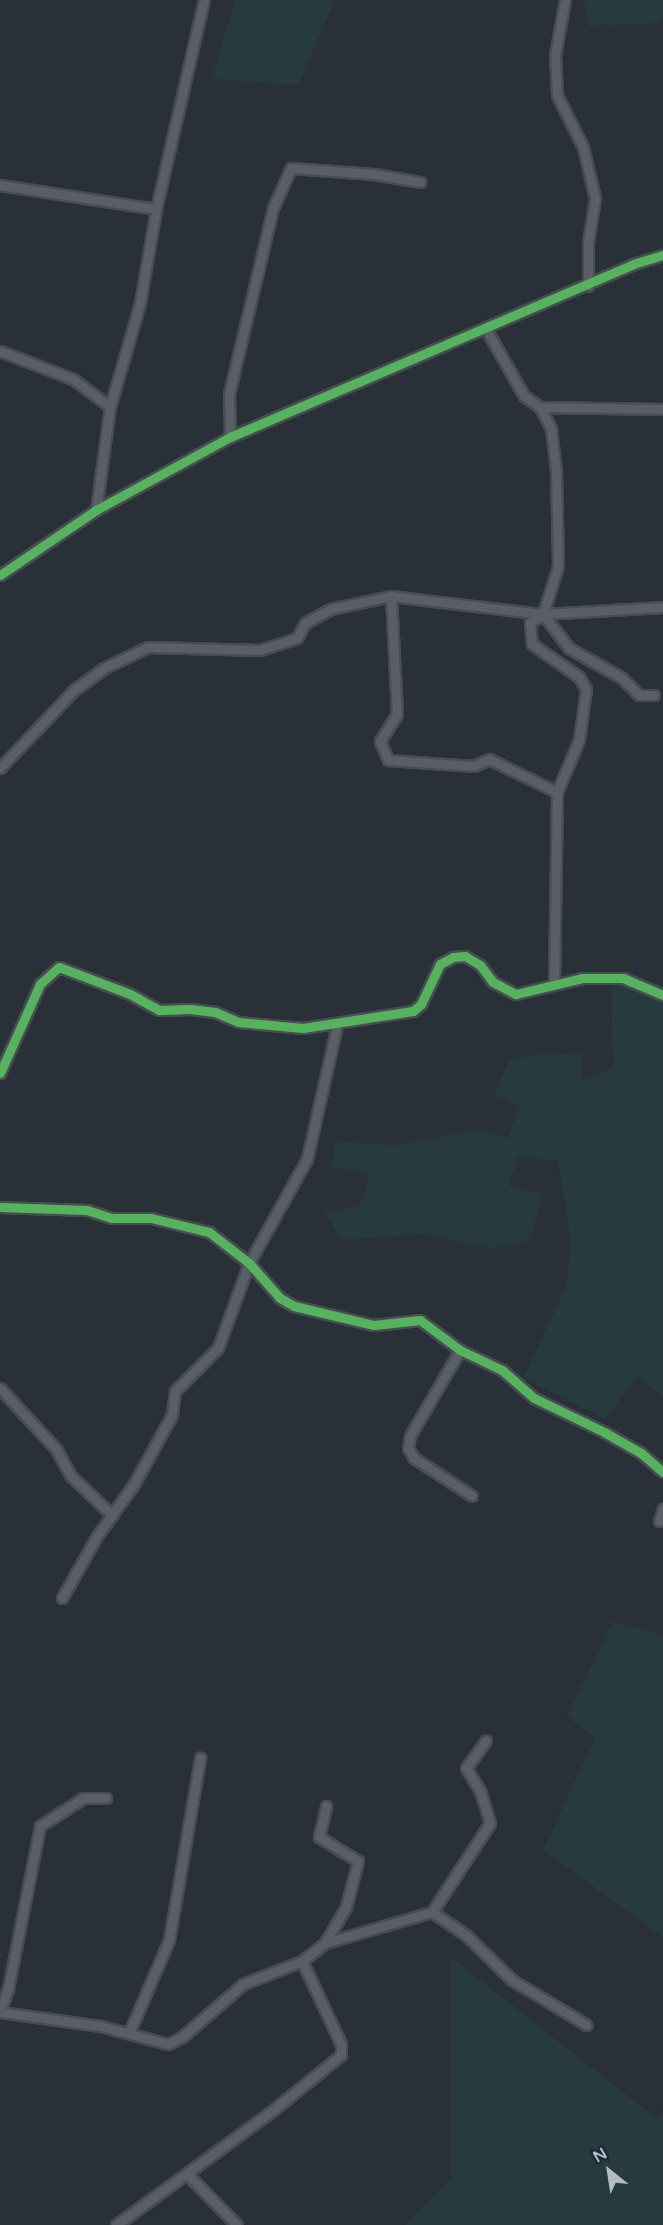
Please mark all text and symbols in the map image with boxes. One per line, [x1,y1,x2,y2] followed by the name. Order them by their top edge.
[579,2141,639,2201] north arrow
[589,2144,611,2167] text: N

